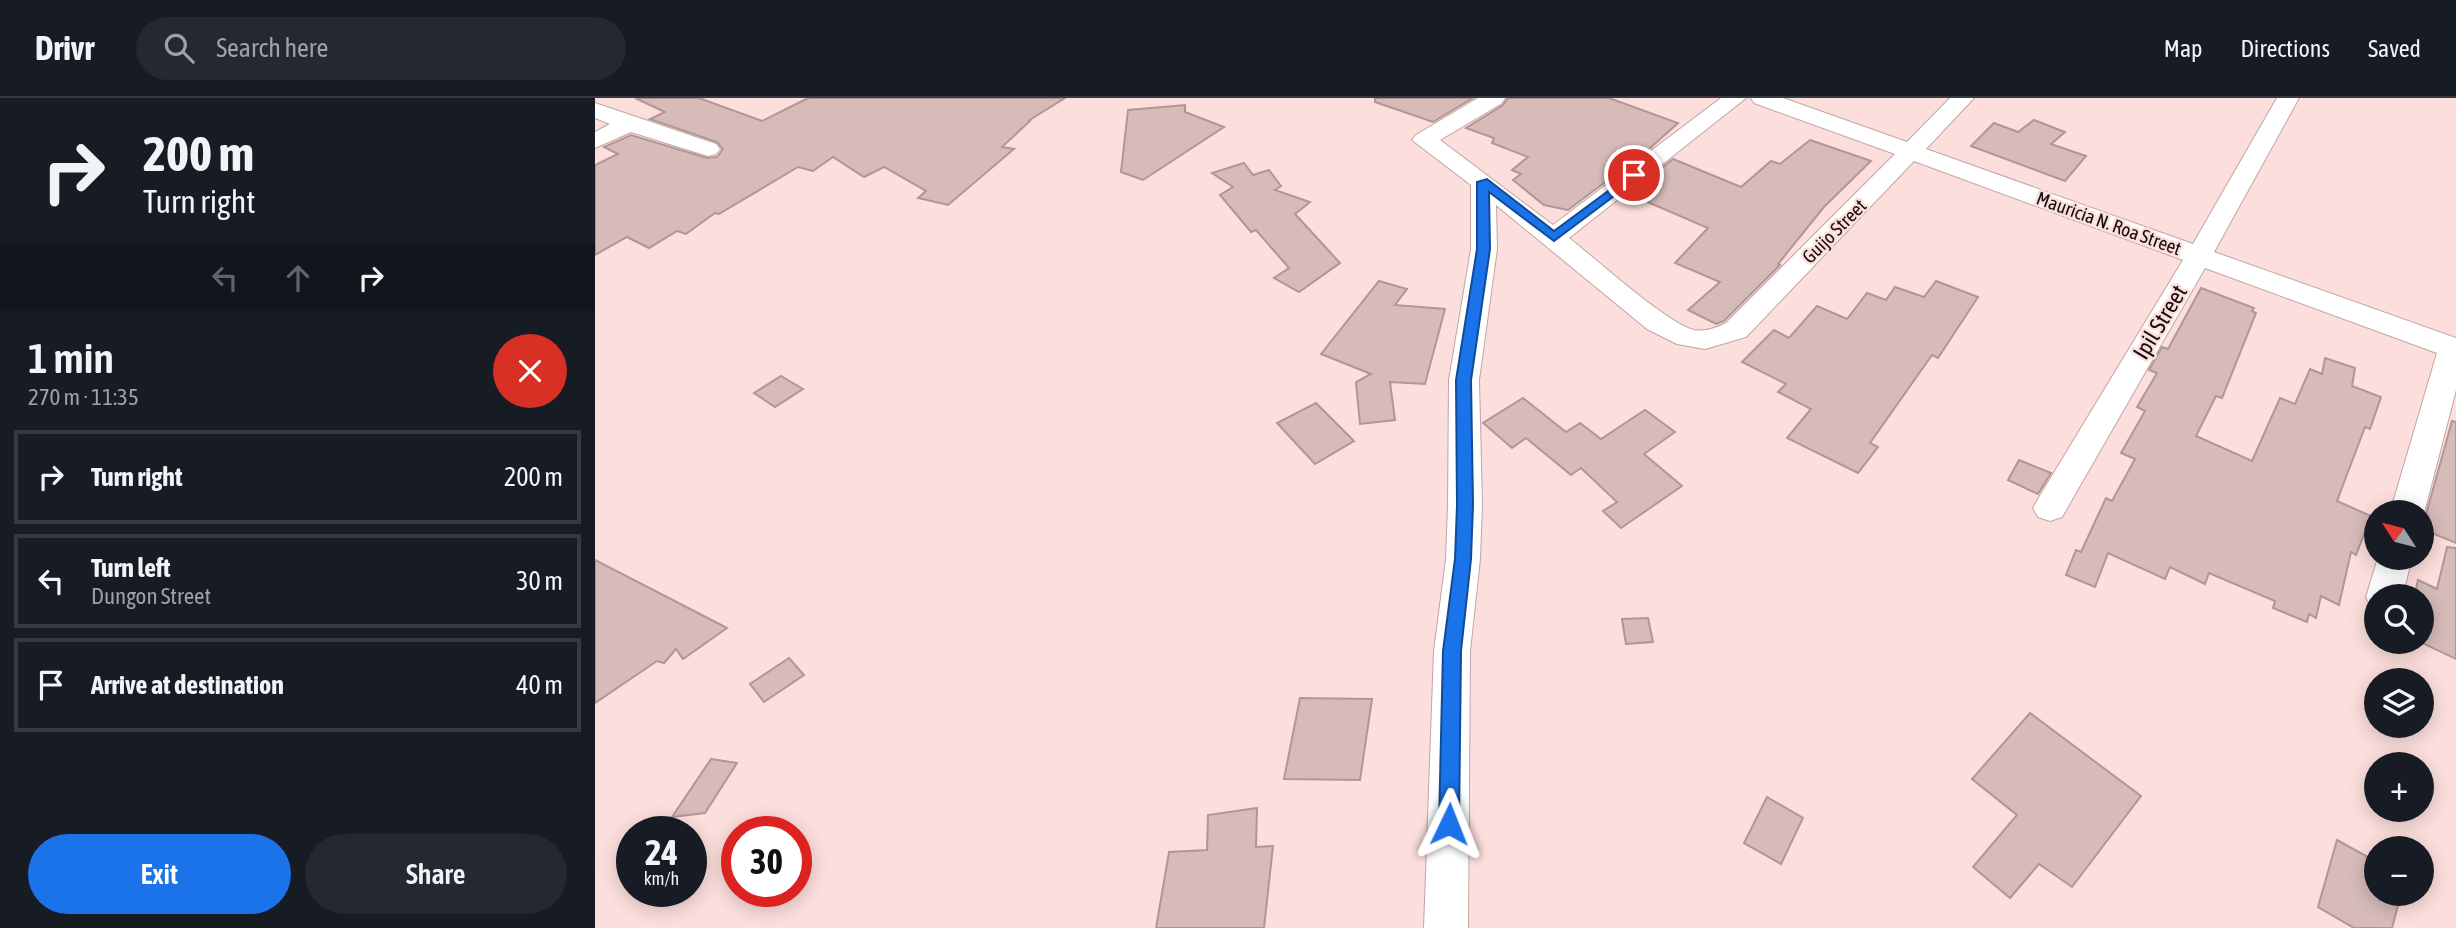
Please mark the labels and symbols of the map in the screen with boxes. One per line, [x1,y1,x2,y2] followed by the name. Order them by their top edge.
[1604,145,1664,205] pin
[2034,187,2184,259] street label: Mauricia N. Roa Street
[1798,195,1870,267] street label: Guijo Street
[2128,280,2192,364] street label: Ipil Street
[2364,500,2434,570] north arrow
[1412,787,1486,861] position arrow
[721,816,812,907] speed limit sign: 30

